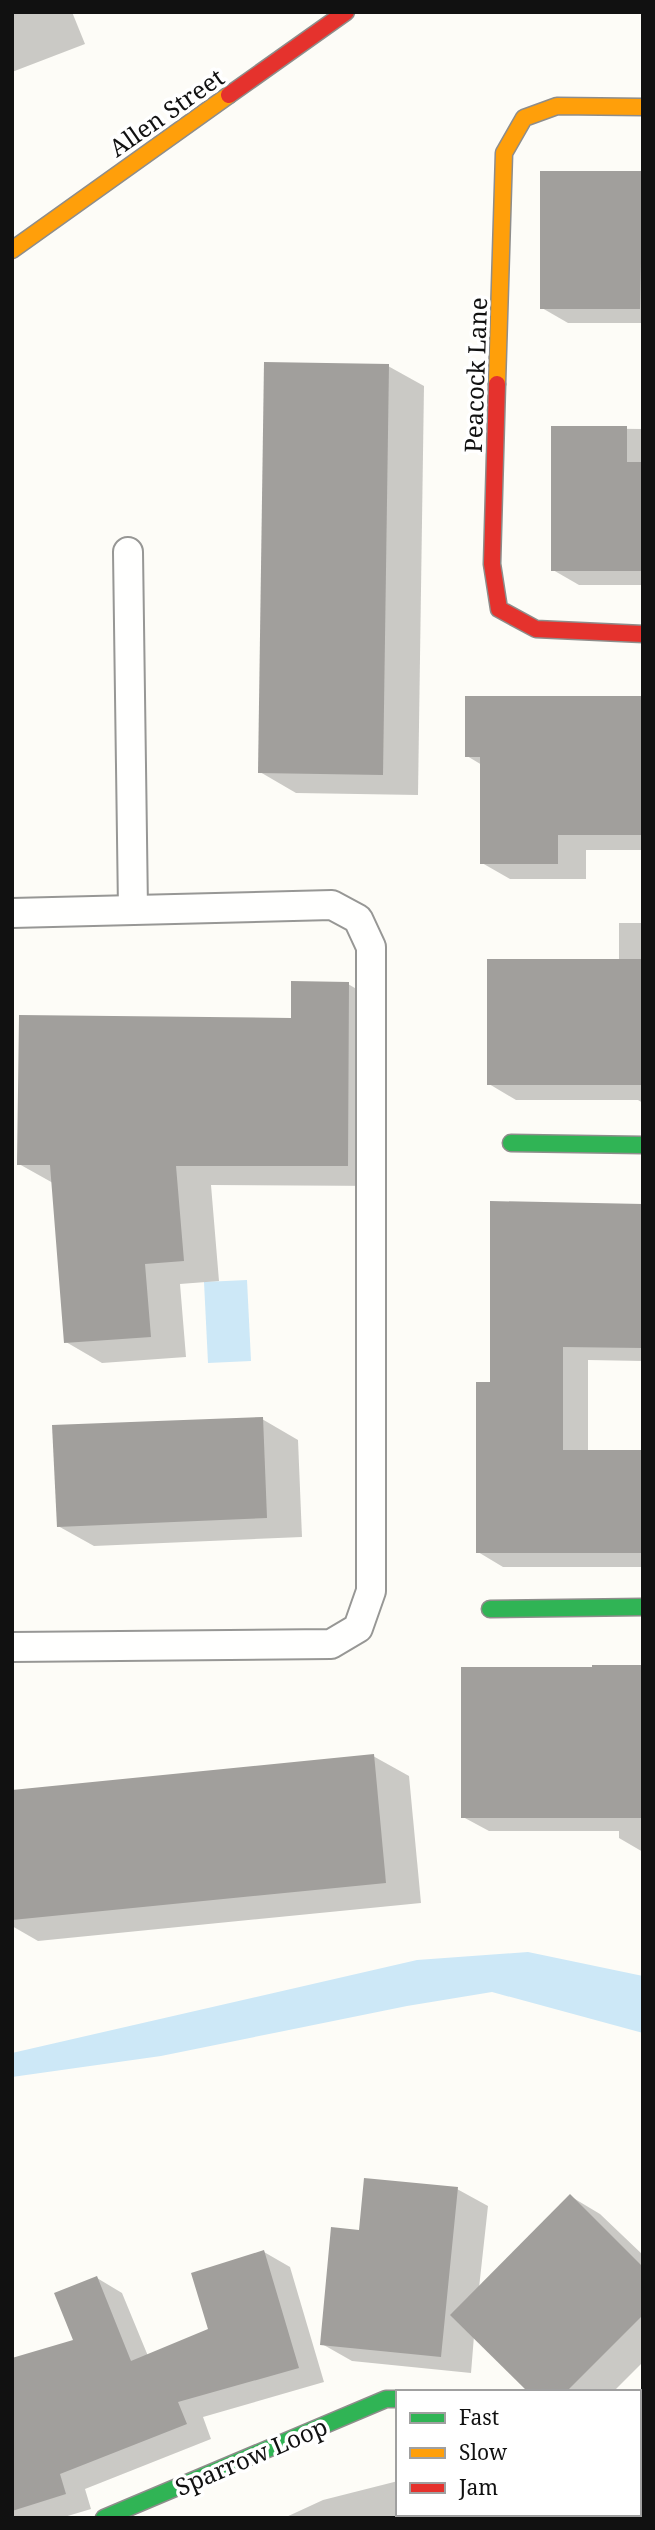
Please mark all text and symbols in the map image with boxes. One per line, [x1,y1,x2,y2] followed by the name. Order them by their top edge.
[102,60,230,164] street label: Allen Street
[456,297,494,453] street label: Peacock Lane
[396,2390,641,2516] legend
[459,2403,499,2431] text: Fast
[170,2409,332,2503] street label: Sparrow Loop
[459,2438,508,2466] text: Slow
[458,2473,498,2501] text: Jam

